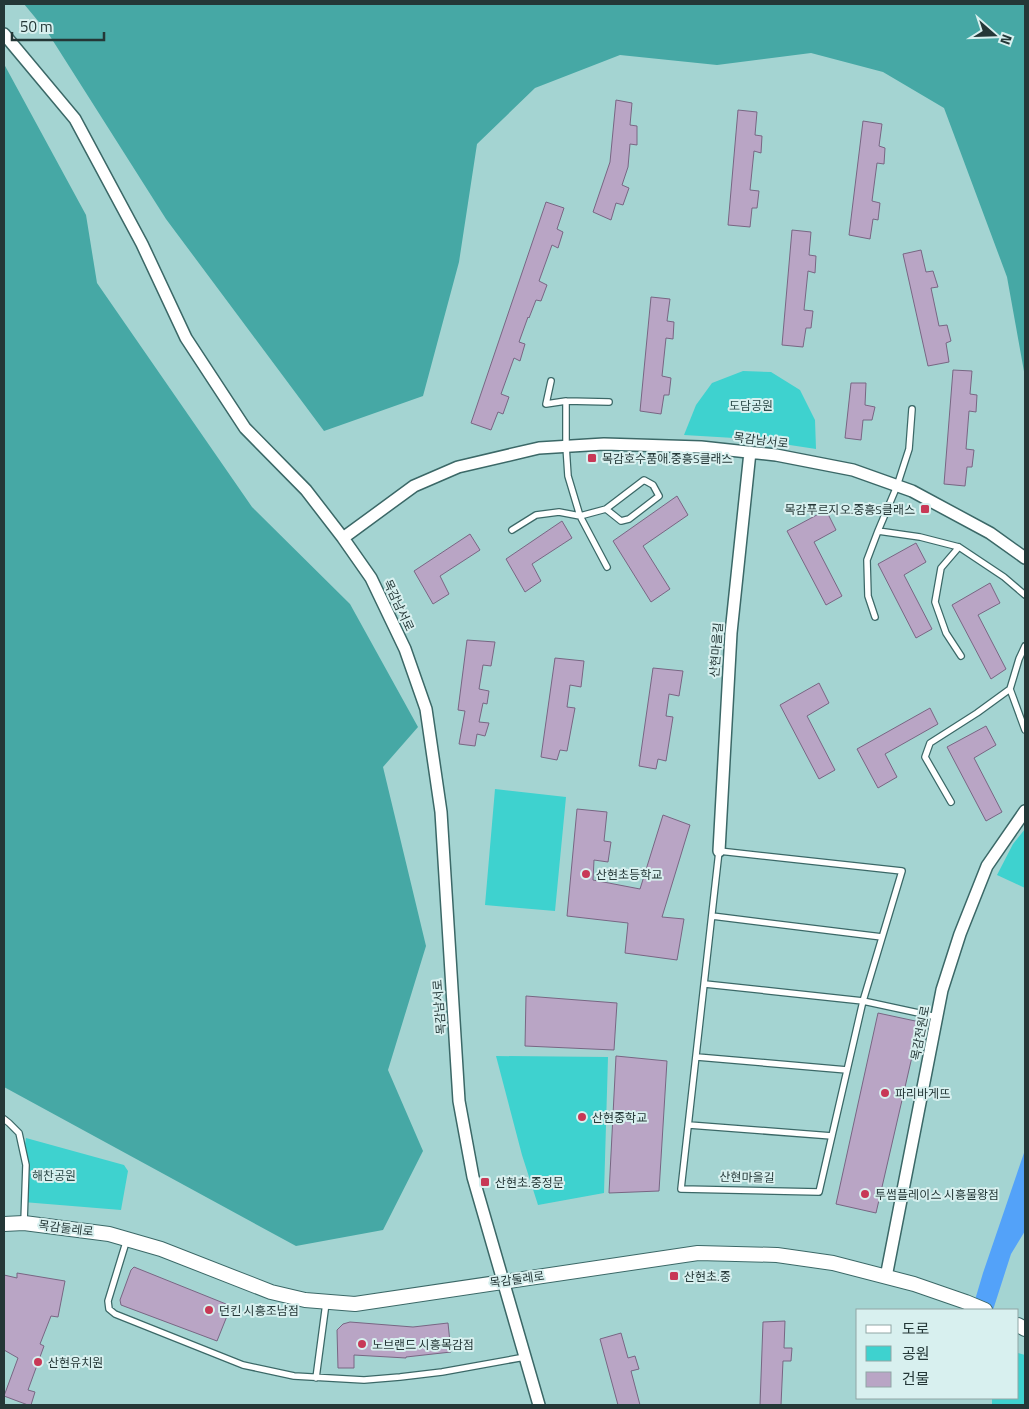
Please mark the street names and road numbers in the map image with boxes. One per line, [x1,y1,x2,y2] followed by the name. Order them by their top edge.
[732,427,790,453] street label: 목감남서로
[379,576,419,634] street label: 목감남서로
[705,622,727,678] street label: 산현마을길
[428,979,450,1035] street label: 목감남서로
[905,1004,935,1062] street label: 목감전원로
[719,1167,775,1187] street label: 산현마을길
[37,1215,95,1241] street label: 목감둘레로
[488,1266,546,1292] street label: 목감둘레로

